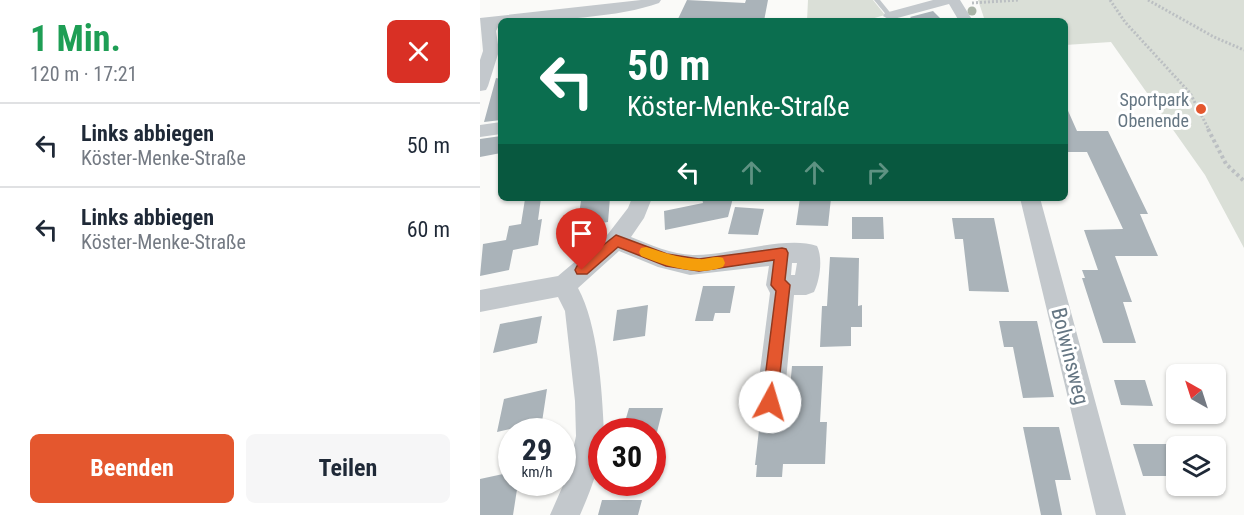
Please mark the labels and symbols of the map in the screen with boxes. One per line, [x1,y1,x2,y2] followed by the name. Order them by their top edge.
[1118,89,1189,131] place label: Sportpark Obenende
[1194,102,1208,116] marker: Sportpark Obenende
[556,208,607,270] pin
[1046,305,1094,407] street label: Bolwinsweg
[1166,364,1226,424] north arrow
[738,370,802,434] position arrow
[588,418,666,496] speed limit sign: 30

